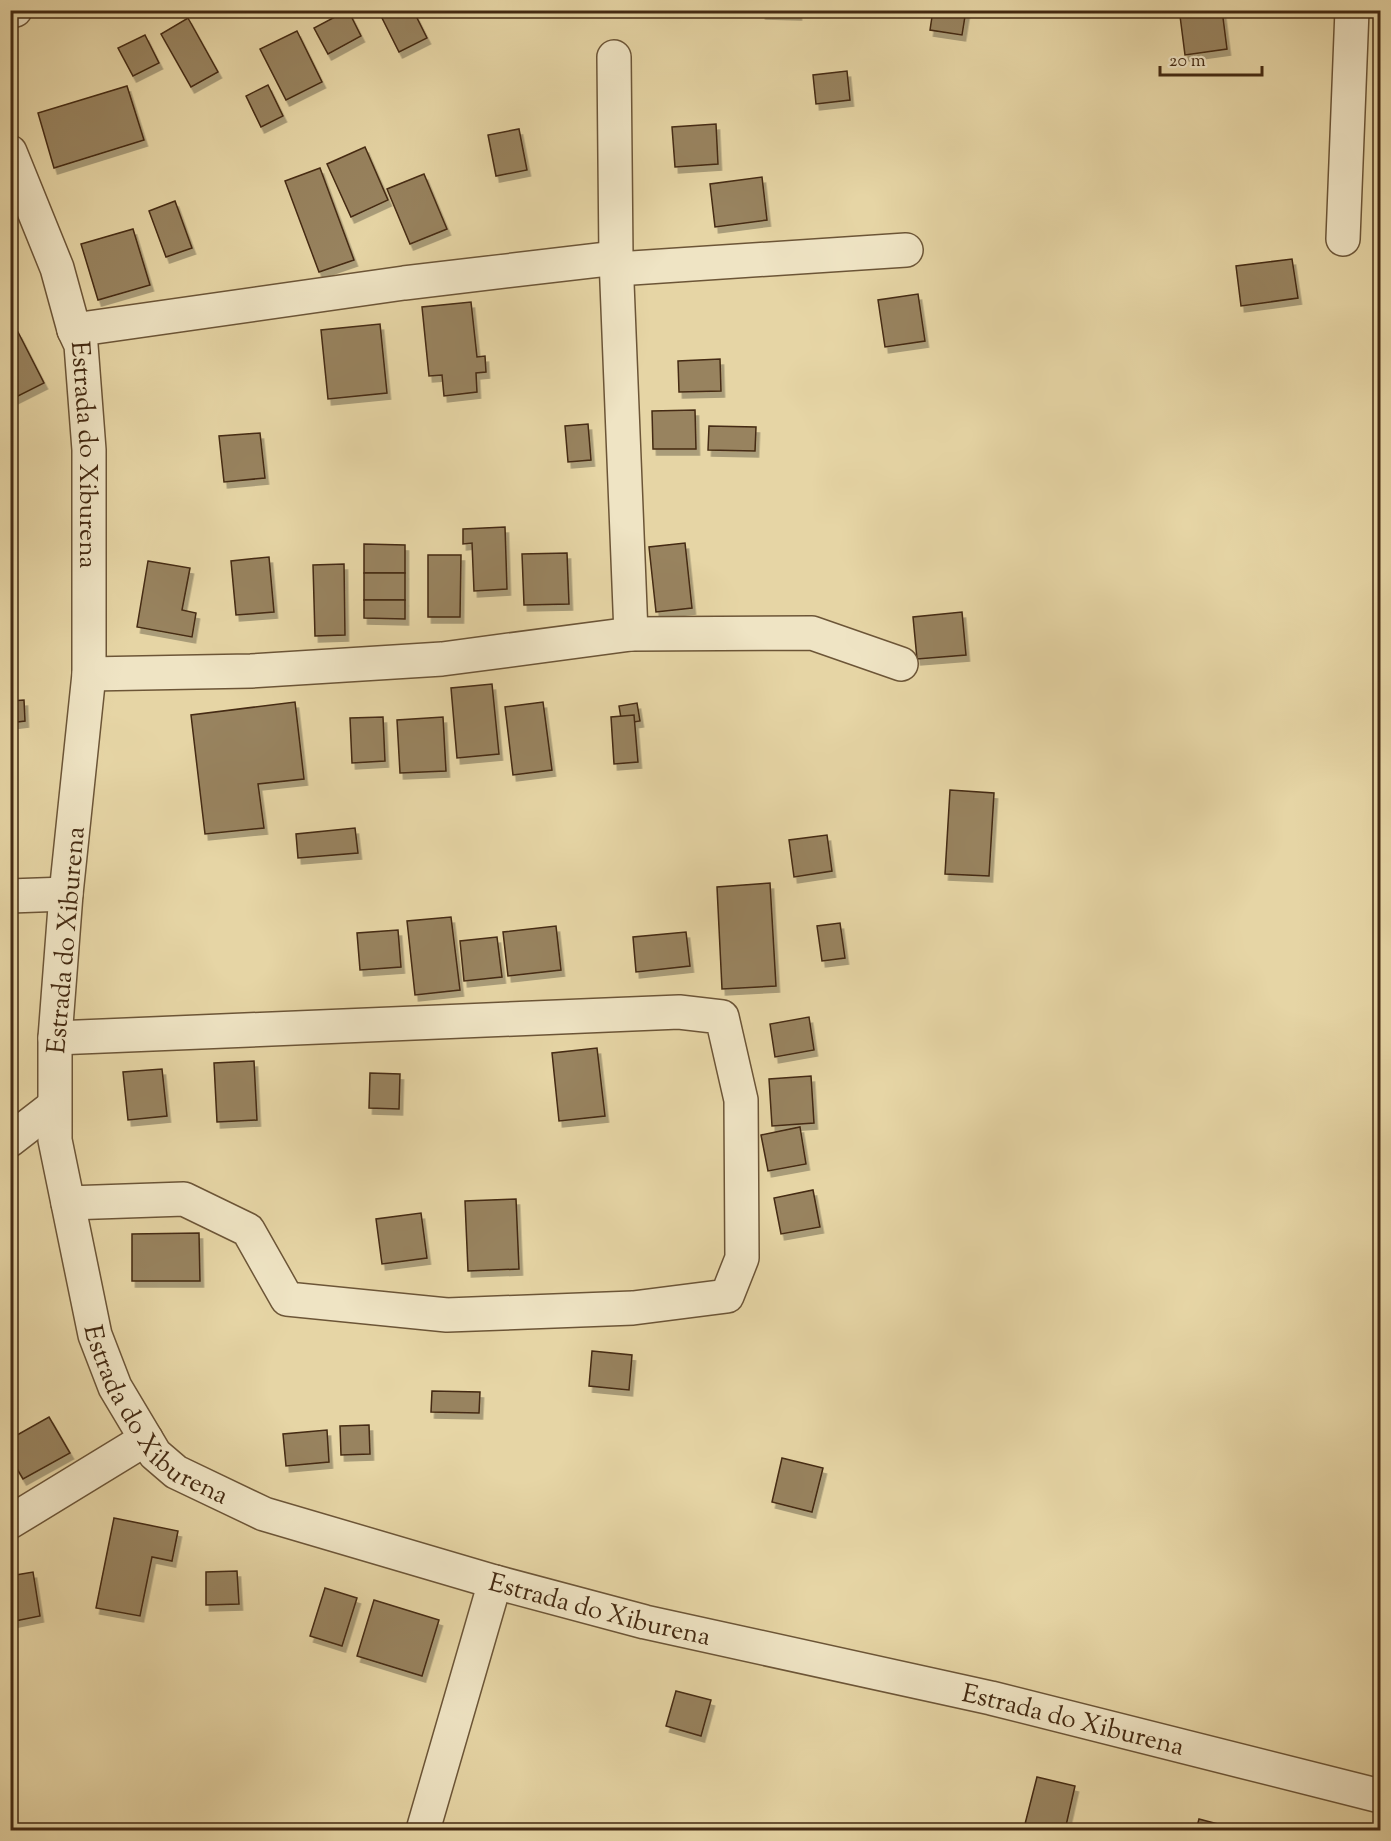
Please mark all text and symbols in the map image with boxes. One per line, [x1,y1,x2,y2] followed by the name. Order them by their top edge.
[1160,39,1262,77] scale bar
[1169,49,1206,75] text: 20 m
[60,340,105,569] street label: Estrada do Xiburena
[39,825,96,1055] street label: Estrada do Xiburena
[72,1322,234,1515] street label: Estrada do Xiburena
[484,1565,714,1657] street label: Estrada do Xiburena
[958,1676,1188,1767] street label: Estrada do Xiburena

